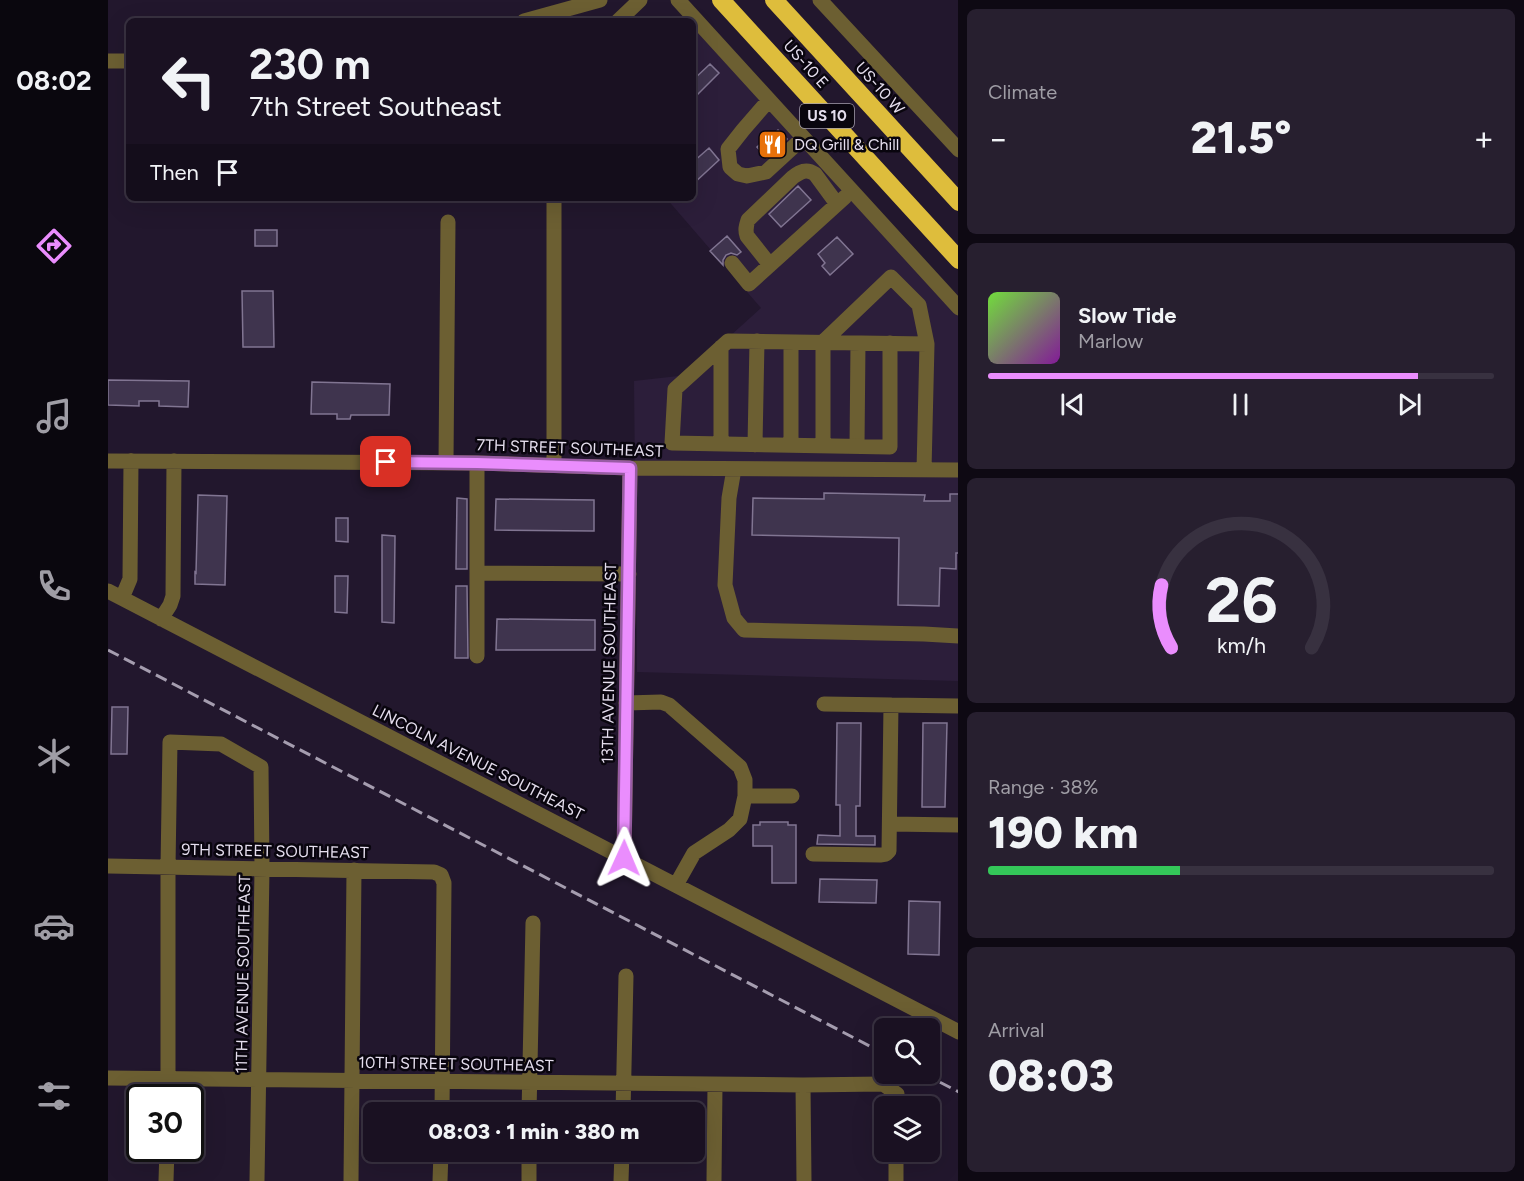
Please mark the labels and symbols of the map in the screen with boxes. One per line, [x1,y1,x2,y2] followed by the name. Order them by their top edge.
[779,36,833,92] street label: US-10 E
[852,58,909,119] street label: US-10 W
[800,104,854,128] road number: US 10
[757,128,789,160] restaurant icon: DQ Grill & Chill
[794,135,899,154] place label: DQ Grill & Chill
[476,435,664,461] street label: 7TH STREET SOUTHEAST
[360,436,411,487] pin
[598,562,620,764] street label: 13TH AVENUE SOUTHEAST
[369,700,587,824] street label: LINCOLN AVENUE SOUTHEAST
[592,826,656,890] position arrow
[181,840,369,862] street label: 9TH STREET SOUTHEAST
[232,874,254,1074] street label: 11TH AVENUE SOUTHEAST
[358,1053,554,1075] street label: 10TH STREET SOUTHEAST
[126,1084,204,1162] speed limit sign: 30

